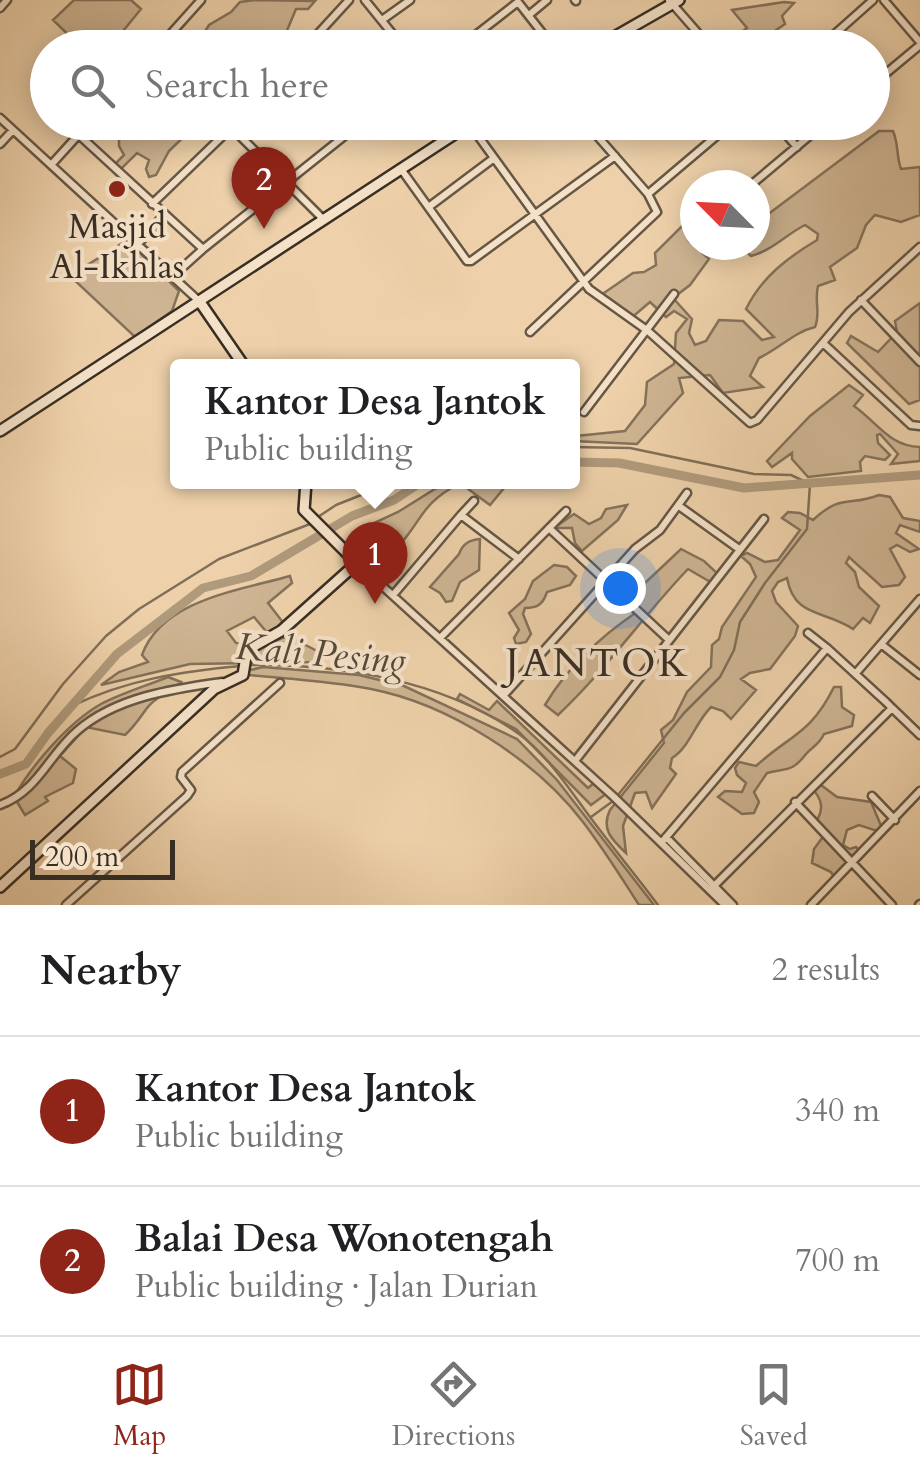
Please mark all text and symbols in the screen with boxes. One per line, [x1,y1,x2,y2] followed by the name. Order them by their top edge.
[30,30,890,140] search box
[65,58,120,113] icon: search
[145,59,329,111] text: Search here
[232,146,296,229] pin: 2
[680,170,770,260] north arrow
[106,178,128,200] marker: Masjid Al-Ikhlas
[49,203,185,291] place label: Masjid Al-Ikhlas
[170,359,580,489] popup
[204,376,546,428] text: Kantor Desa Jantok
[204,428,412,472] text: Public building
[342,522,408,604] pin: 1
[595,563,646,614] your location
[234,621,408,687] water label: Kali Pesing
[501,636,690,691] district label: JANTOK
[30,835,175,880] scale bar
[45,838,119,876] text: 200 m
[40,942,182,999] text: Nearby
[772,948,880,992] text: 2 results
[135,1063,476,1115] text: Kantor Desa Jantok
[64,1089,81,1133] text: 1
[795,1089,880,1133] text: 340 m
[135,1115,343,1159] text: Public building
[135,1213,553,1265] text: Balai Desa Wonotengah
[64,1239,81,1283] text: 2
[795,1239,880,1283] text: 700 m
[135,1265,538,1309] text: Public building · Jalan Durian
[112,1357,167,1455] tab: Map
[392,1357,515,1455] tab: Directions
[740,1357,808,1455] tab: Saved

